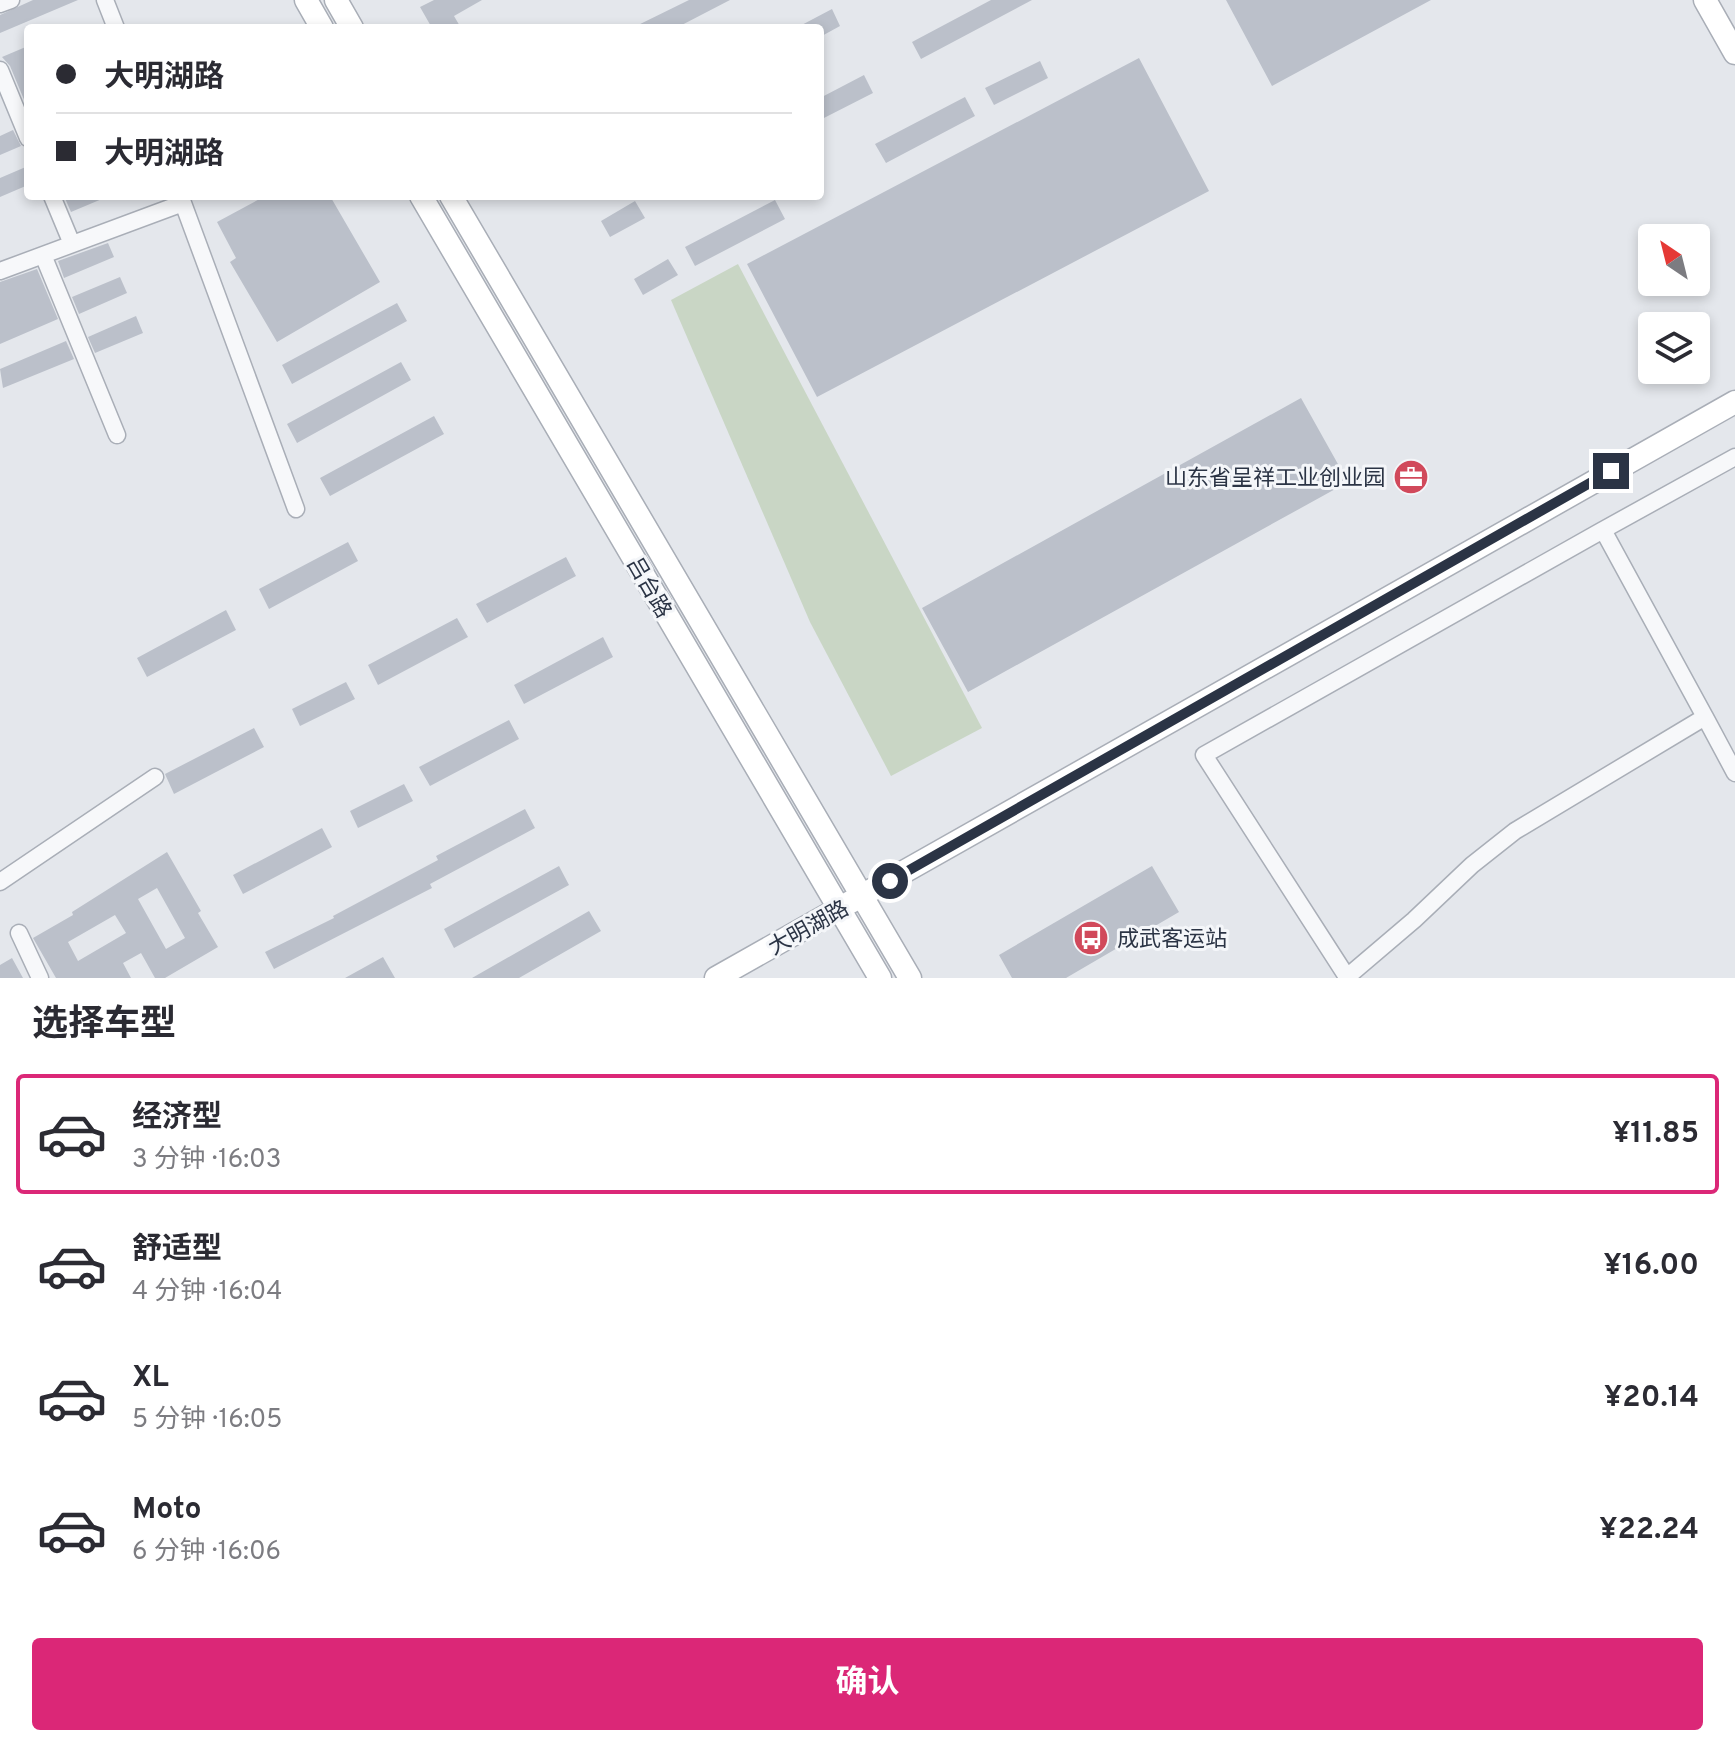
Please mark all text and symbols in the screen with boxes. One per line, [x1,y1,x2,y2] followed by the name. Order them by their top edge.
[104,60,224,97] text: 大明湖路
[104,137,224,174] text: 大明湖路
[1638,224,1710,296] north arrow
[1638,224,1710,384] map controls
[1638,312,1710,384] button: layers
[1593,453,1629,489] route end
[1392,458,1430,496] office icon: 山东省呈祥工业创业园
[1165,466,1385,493] place label: 山东省呈祥工业创业园
[620,553,676,624] street label: 吕台路
[872,863,908,899] route start
[764,896,854,962] street label: 大明湖路
[1072,919,1110,957] bus stop icon: 成武客运站
[1117,927,1227,954] place label: 成武客运站
[32,1003,176,1049] text: 选择车型
[36,1098,108,1170] icon: car
[132,1100,222,1137] text: 经济型
[1612,1116,1699,1153] text: ¥11.85
[132,1144,281,1177] text: 3 分钟 · 16:03
[36,1230,108,1302] icon: car
[132,1232,222,1269] text: 舒适型
[1604,1248,1699,1285] text: ¥16.00
[132,1276,282,1309] text: 4 分钟 · 16:04
[132,1360,169,1397] text: XL
[36,1362,108,1434] icon: car
[1604,1380,1699,1417] text: ¥20.14
[132,1404,282,1437] text: 5 分钟 · 16:05
[132,1492,202,1529] text: Moto
[36,1494,108,1566] icon: car
[1599,1512,1699,1549] text: ¥22.24
[132,1536,281,1569] text: 6 分钟 · 16:06
[32,1638,1703,1730] button: 确认

